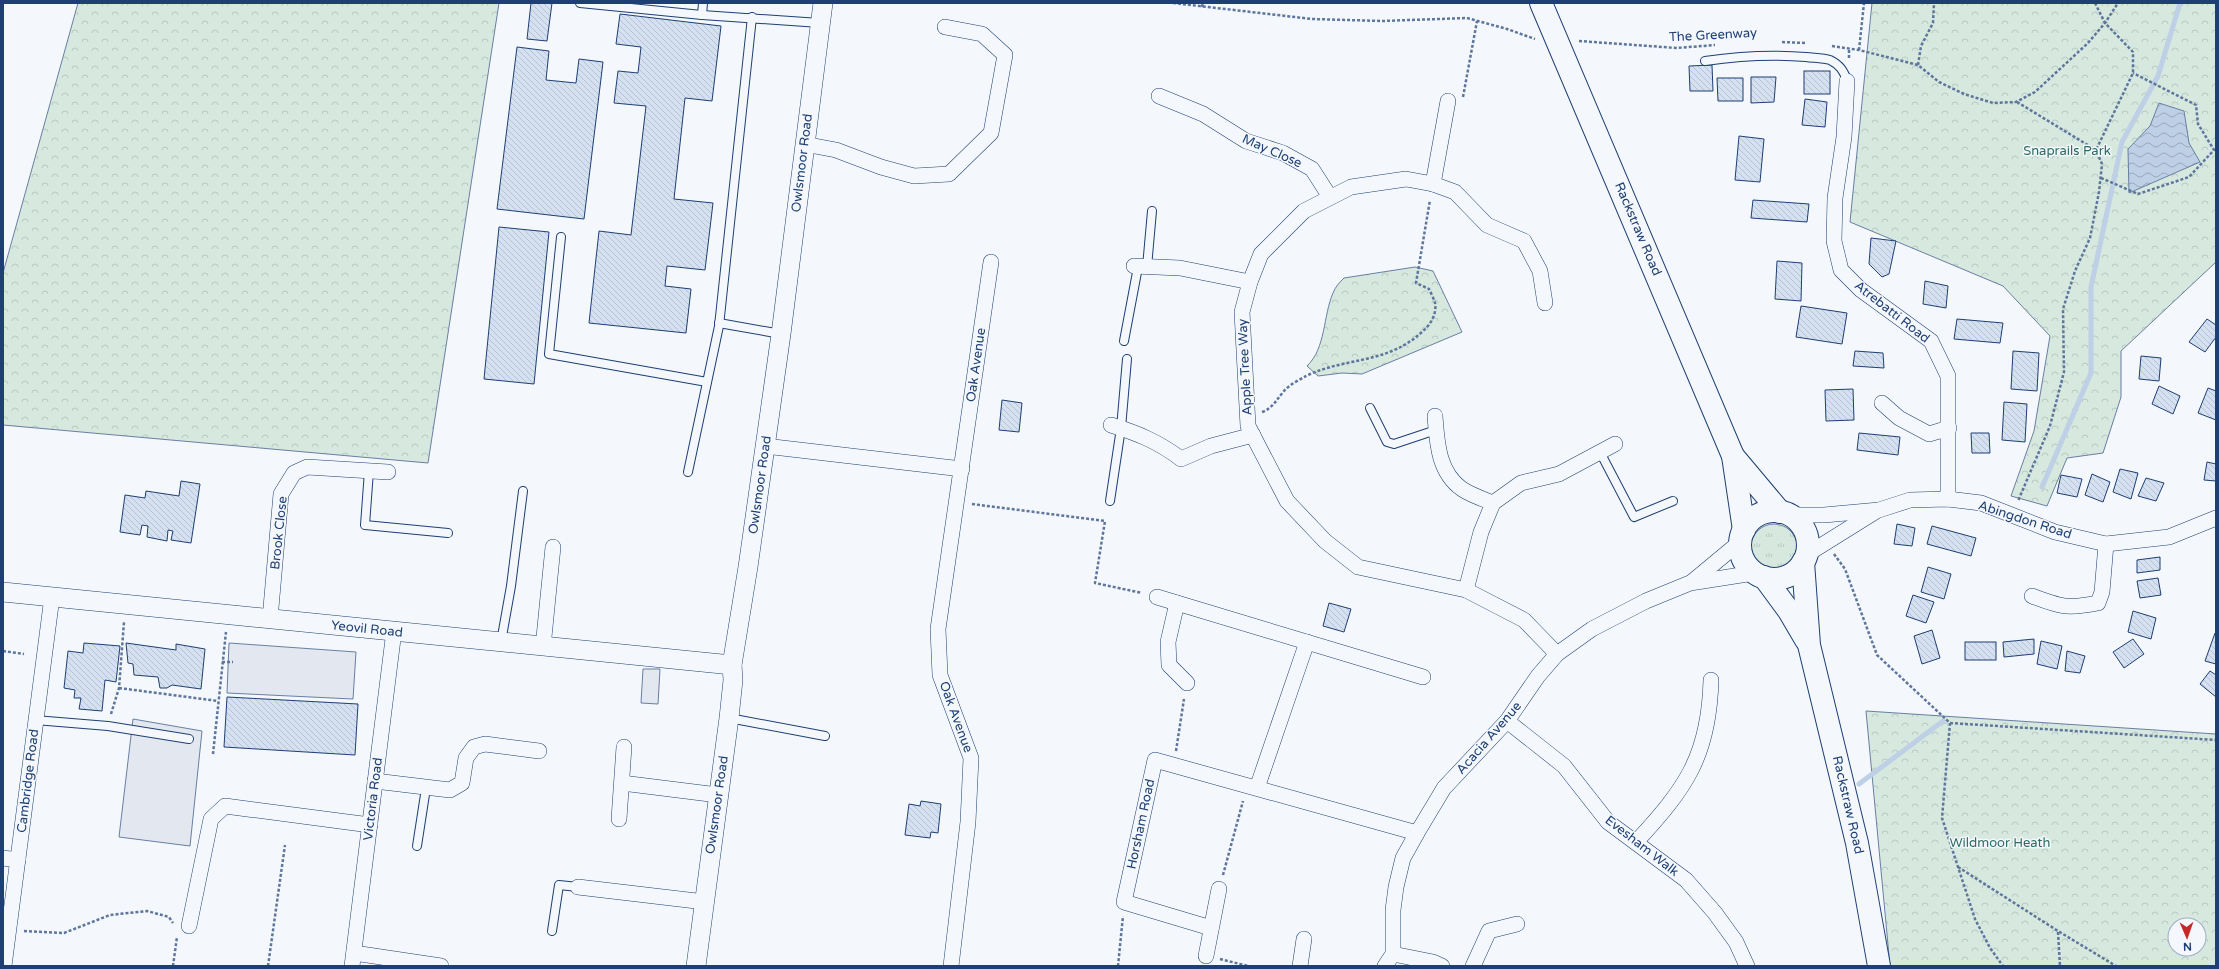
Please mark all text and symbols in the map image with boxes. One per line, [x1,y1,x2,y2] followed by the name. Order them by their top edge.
[1669,25,1757,45] street label: The Greenway
[788,113,816,213] street label: Owlsmoor Road
[1240,131,1304,171] street label: May Close
[2023,143,2111,159] park label: Snaprails Park
[1611,180,1665,278] street label: Rackstraw Road
[1851,278,1933,346] street label: Atrebatti Road
[1234,318,1256,416] street label: Apple Tree Way
[963,327,989,403] street label: Oak Avenue
[745,435,775,535] street label: Owlsmoor Road
[267,495,291,571] street label: Brook Close
[1976,497,2074,543] street label: Abingdon Road
[330,617,404,641] street label: Yeovil Road
[936,679,976,755] street label: Oak Avenue
[1453,698,1525,778] street label: Acacia Avenue
[14,728,42,834] street label: Cambridge Road
[1829,754,1867,856] street label: Rackstraw Road
[702,755,732,855] street label: Owlsmoor Road
[360,757,386,841] street label: Victoria Road
[1124,777,1158,871] street label: Horsham Road
[1602,812,1682,880] street label: Evesham Walk
[1950,835,2050,851] park label: Wildmoor Heath
[2167,917,2207,957] north arrow
[2183,940,2192,953] text: N

